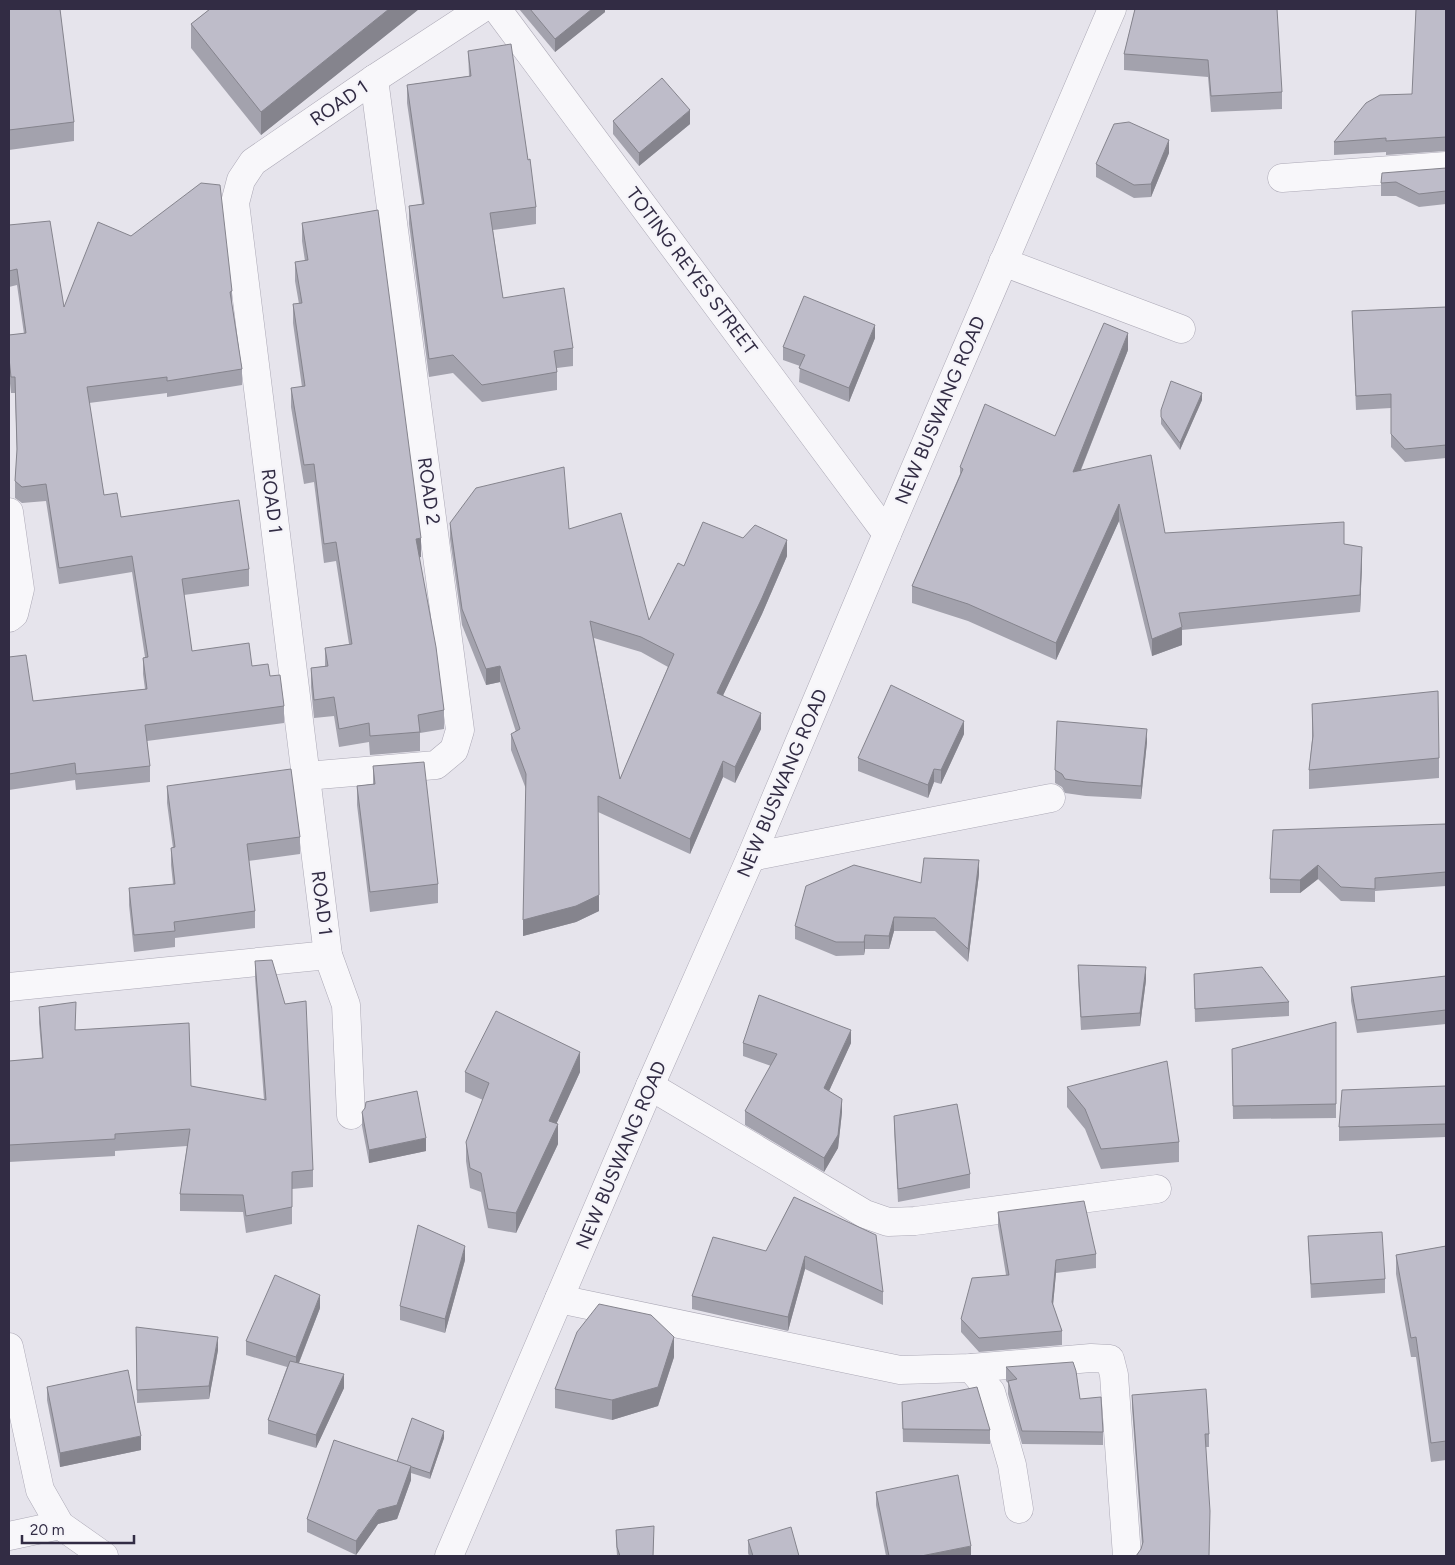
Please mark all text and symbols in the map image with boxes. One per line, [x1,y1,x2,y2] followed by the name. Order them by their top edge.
[306,75,372,131] street label: ROAD 1
[621,183,763,360] street label: TOTING REYES STREET
[890,312,990,508] street label: NEW BUSWANG ROAD
[413,456,445,526] street label: ROAD 2
[257,467,287,535] street label: ROAD 1
[732,685,832,881] street label: NEW BUSWANG ROAD
[307,869,337,937] street label: ROAD 1
[571,1057,671,1253] street label: NEW BUSWANG ROAD
[22,1512,135,1544] scale bar
[30,1521,64,1539] text: 20 m

